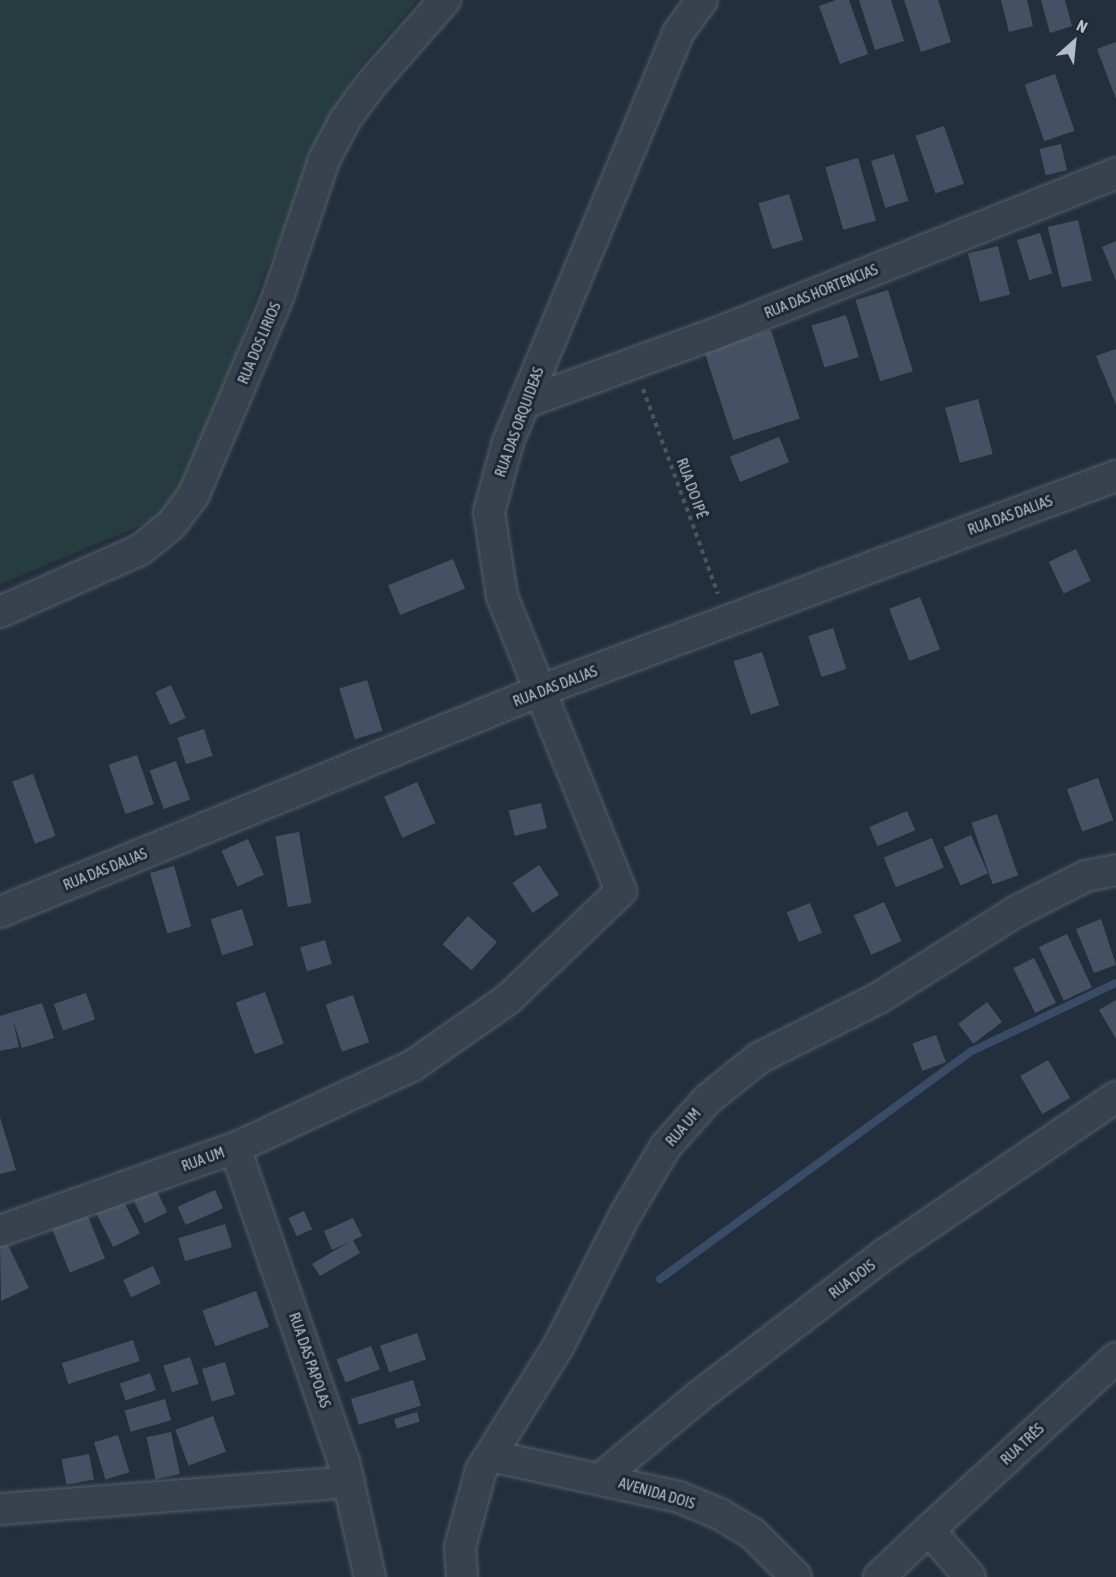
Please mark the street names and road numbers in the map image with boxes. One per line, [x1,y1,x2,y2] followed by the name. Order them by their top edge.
[762,260,880,322] street label: RUA DAS HORTENCIAS
[234,299,284,387] street label: RUA DOS LIRIOS
[491,364,547,480] street label: RUA DAS ORQUIDEAS
[673,456,711,520] street label: RUA DO IPÊ
[965,491,1055,539] street label: RUA DAS DALIAS
[510,662,600,710] street label: RUA DAS DALIAS
[60,844,150,894] street label: RUA DAS DALIAS
[662,1104,704,1150] street label: RUA UM
[179,1143,227,1175] street label: RUA UM
[825,1256,879,1302] street label: RUA DOIS
[285,1310,335,1410] street label: RUA DAS PAPOLAS
[997,1420,1047,1468] street label: RUA TRÊS
[617,1474,697,1512] street label: AVENIDA DOIS

